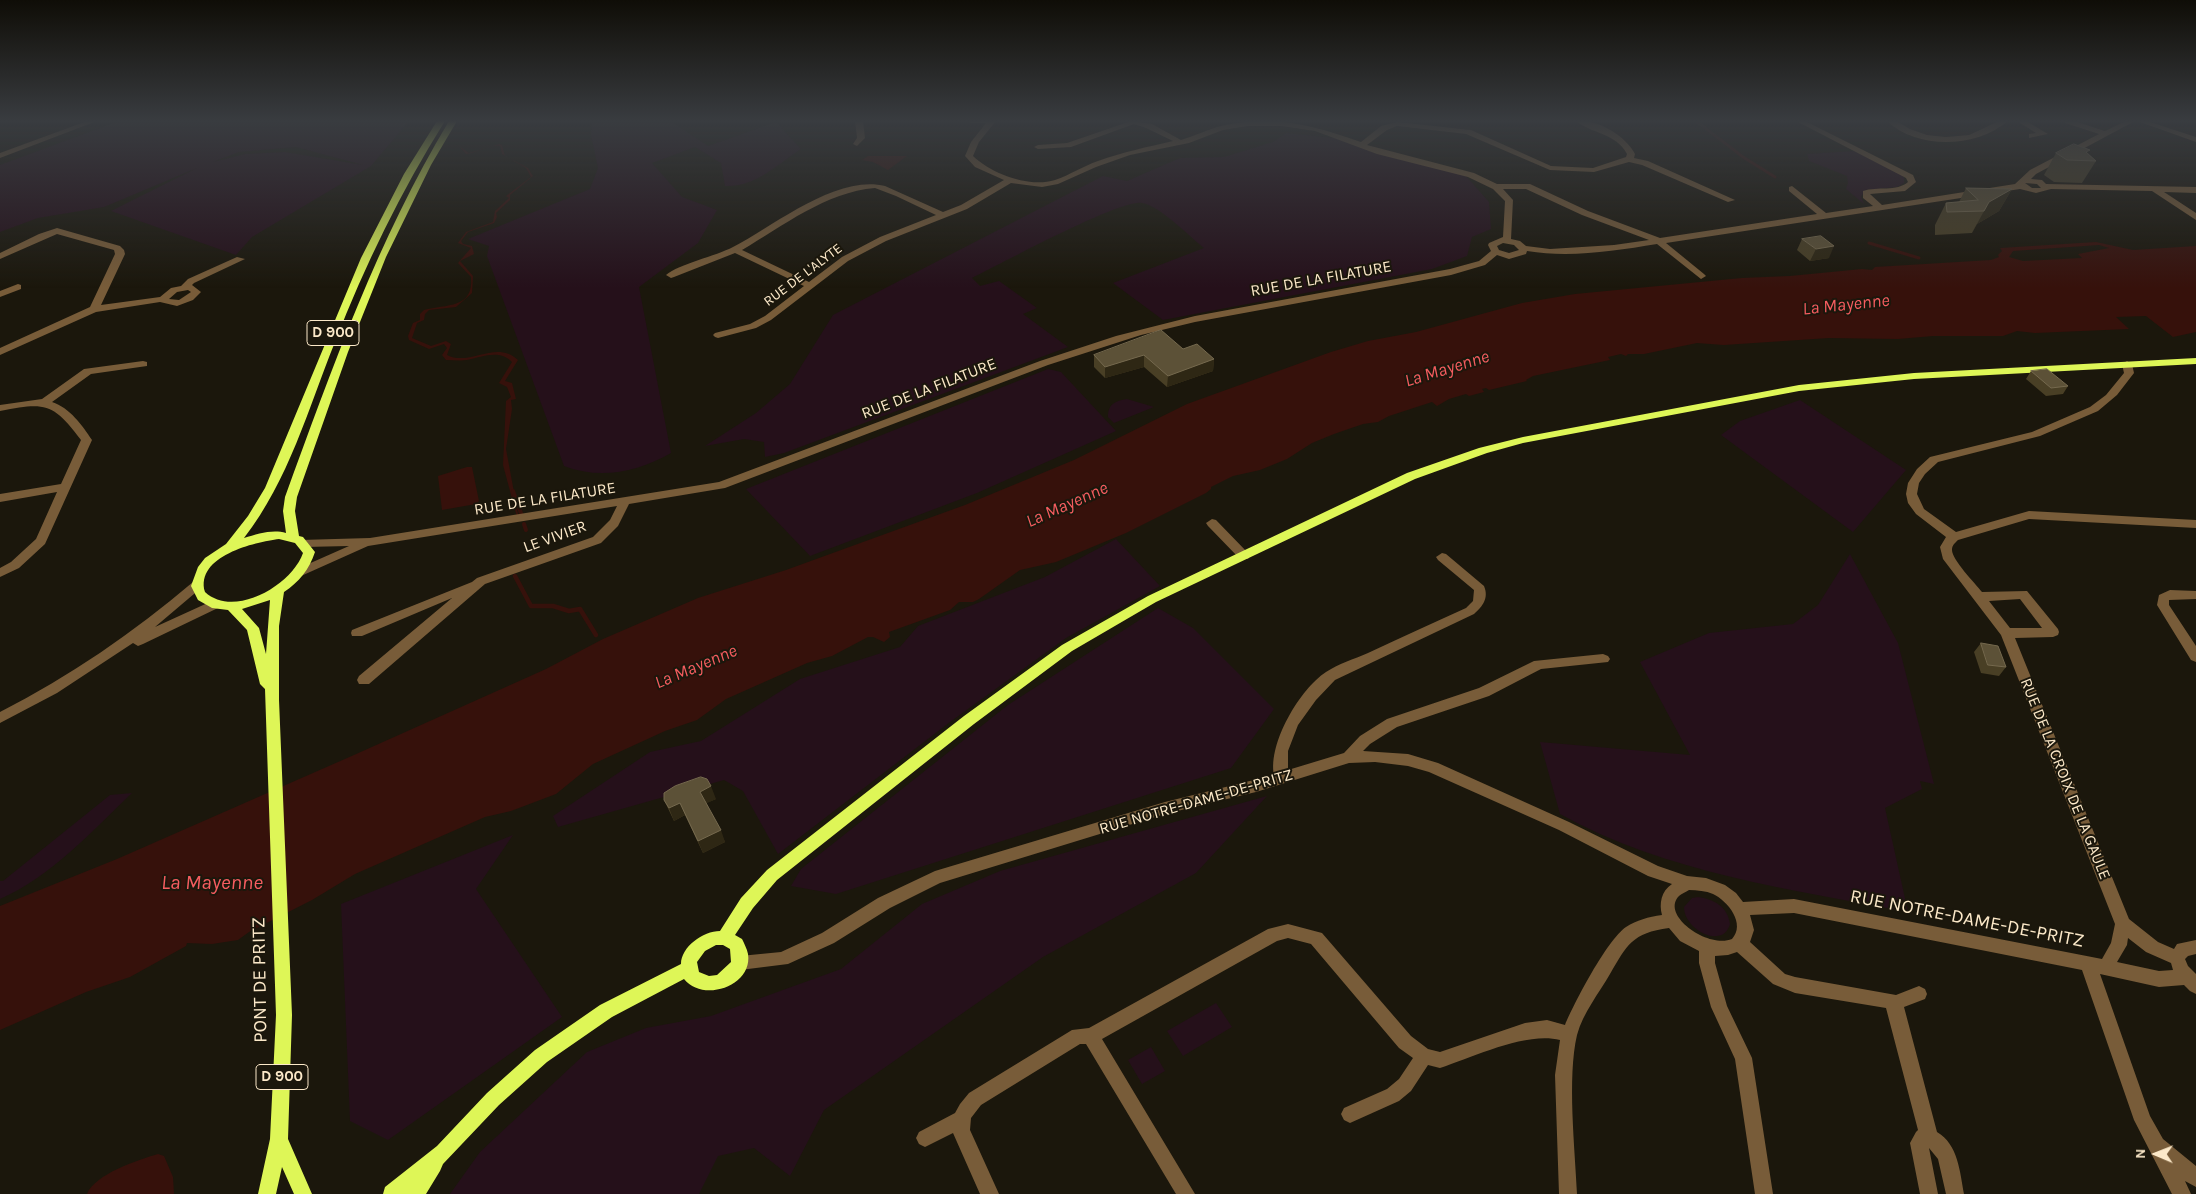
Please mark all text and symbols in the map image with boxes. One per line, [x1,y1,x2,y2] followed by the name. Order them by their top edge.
[760,240,846,310] street label: RUE DE L'ALYTE
[1249,257,1393,301] street label: RUE DE LA FILATURE
[1801,290,1891,320] water label: La Mayenne
[307,320,359,346] road number: D 900
[1402,346,1492,392] water label: La Mayenne
[859,354,999,424] street label: RUE DE LA FILATURE
[1023,477,1111,533] water label: La Mayenne
[473,478,617,520] street label: RUE DE LA FILATURE
[521,517,589,557] street label: LE VIVIER
[652,640,740,694] water label: La Mayenne
[2016,675,2114,883] street label: RUE DE LA CROIX DE LA GAULE
[1097,765,1295,839] street label: RUE NOTRE-DAME-DE-PRITZ
[161,870,263,896] water label: La Mayenne
[1848,885,2086,953] street label: RUE NOTRE-DAME-DE-PRITZ
[248,917,272,1043] street label: PONT DE PRITZ
[256,1064,308,1090] road number: D 900
[2131,1129,2181,1179] north arrow
[2132,1149,2149,1159] text: N

